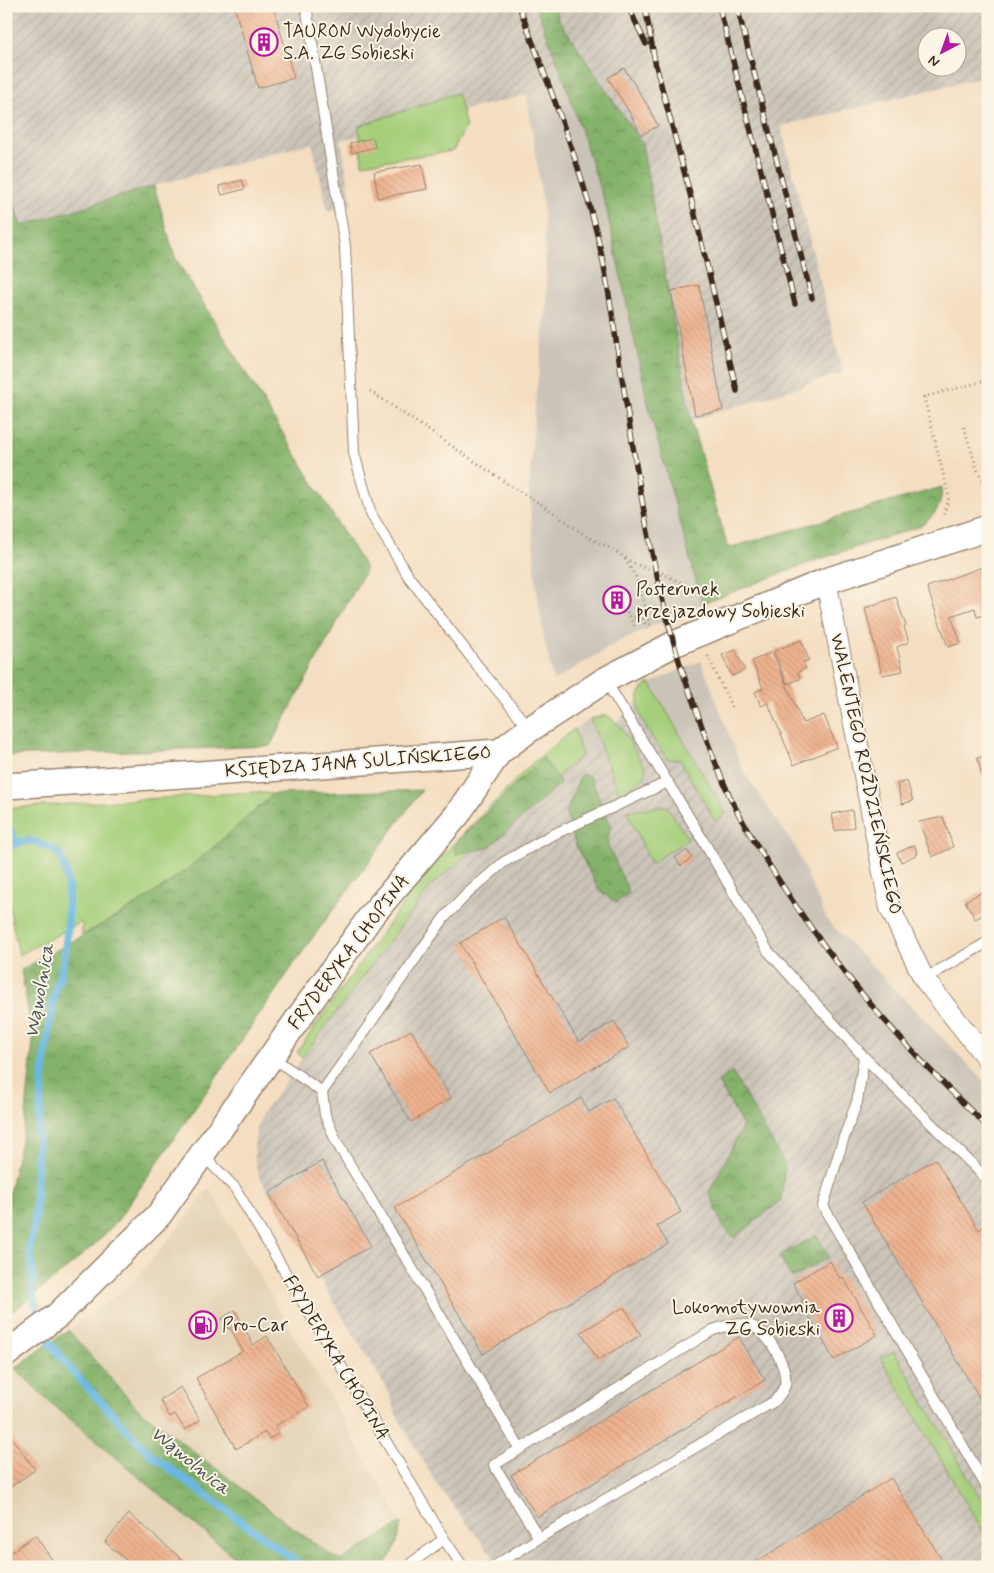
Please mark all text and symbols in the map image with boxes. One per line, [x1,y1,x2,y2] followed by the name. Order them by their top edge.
[283,19,441,66] place label: TAURON Wydobycie S.A. ZG Sobieski
[249,27,279,57] building icon: TAURON Wydobycie S.A. ZG Sobieski
[916,28,966,78] north arrow
[925,51,944,71] text: N
[636,577,805,624] place label: Posterunek przejazdowy Sobieski
[602,585,632,615] building icon: Posterunek przejazdowy Sobieski
[824,631,908,917] street label: WALENTEGO ROŹDZIEŃSKIEGO
[224,740,492,784] street label: KSIĘDZA JANA SULIŃSKIEGO
[282,869,416,1035] street label: FRYDERYKA CHOPINA
[18,941,62,1040] water label: Wąwolnica
[277,1271,395,1445] street label: FRYDERYKA CHOPINA
[672,1295,821,1342] place label: Lokomotywownia ZG Sobieski
[824,1303,854,1333] building icon: Lokomotywownia ZG Sobieski
[188,1310,218,1340] fuel station icon: Pro-Car
[222,1313,288,1338] place label: Pro-Car
[144,1420,236,1502] water label: Wąwolnica

